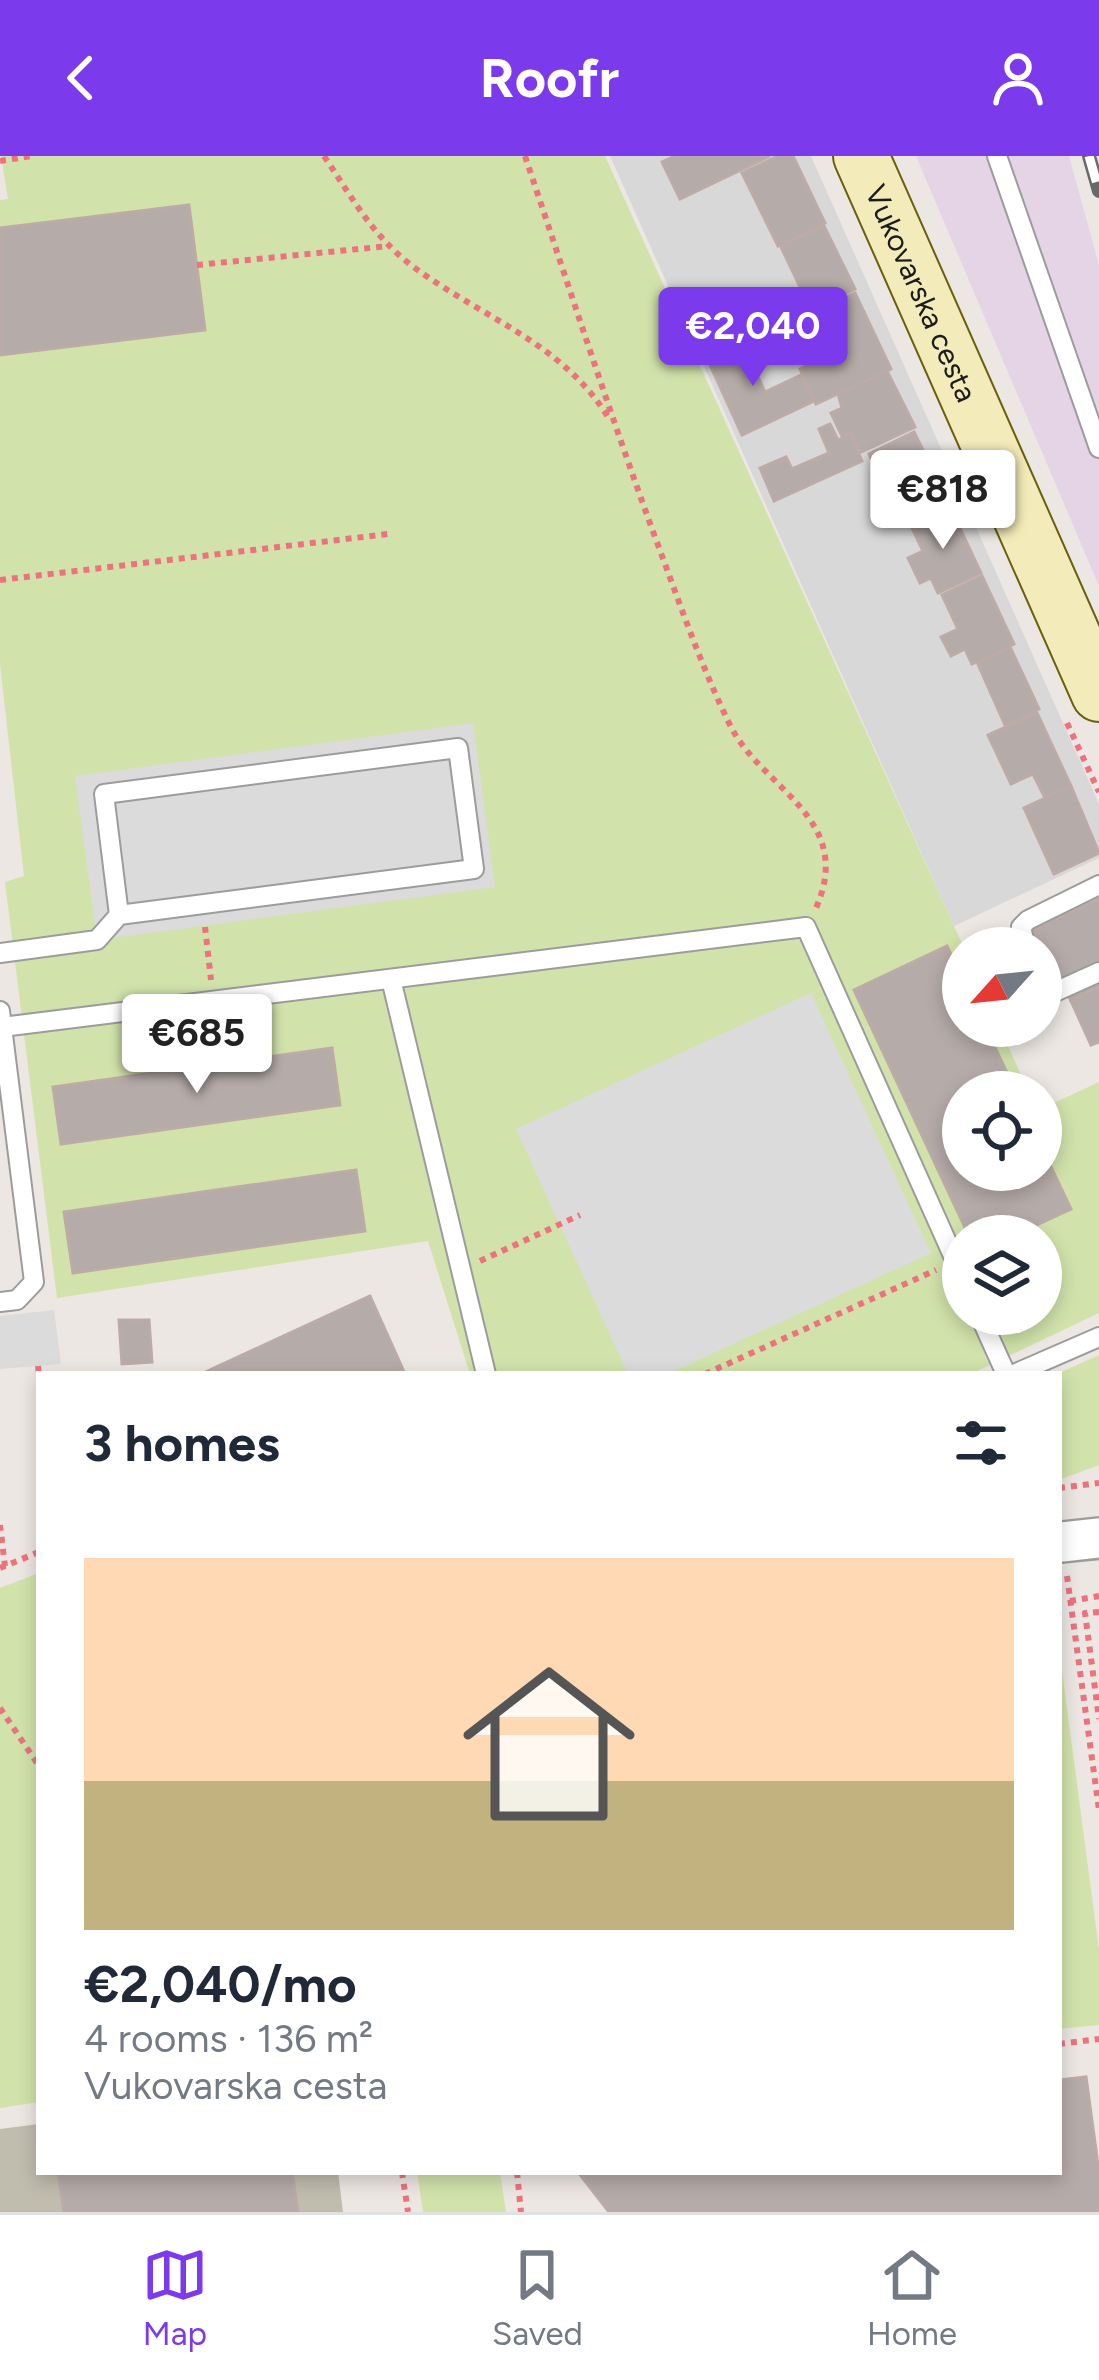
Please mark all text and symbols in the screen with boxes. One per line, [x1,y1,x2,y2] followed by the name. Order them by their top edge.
[48,45,114,111] icon: back
[985,45,1051,111] icon: person
[480,46,619,111] text: Roofr
[858,179,986,407] street label: Vukovarska cesta
[655,287,851,389] pin: €2,040
[686,302,820,349] text: €2,040
[872,450,1014,552] pin: €818
[897,465,989,512] text: €818
[942,927,1062,1047] north arrow
[942,927,1062,1335] map controls
[126,994,268,1096] pin: €685
[149,1009,245,1056] text: €685
[942,1071,1062,1191] button: locate
[942,1215,1062,1335] button: layers
[948,1410,1014,1476] icon: filters
[84,1413,280,1474] text: 3 homes
[441,1636,657,1852] icon: home
[84,1954,357,2015] text: €2,040/mo
[84,2015,373,2062] text: 4 rooms · 136 m²
[84,2062,387,2109] text: Vukovarska cesta
[142,2242,208,2353] tab: Map
[492,2242,583,2353] tab: Saved
[867,2242,957,2353] tab: Home

